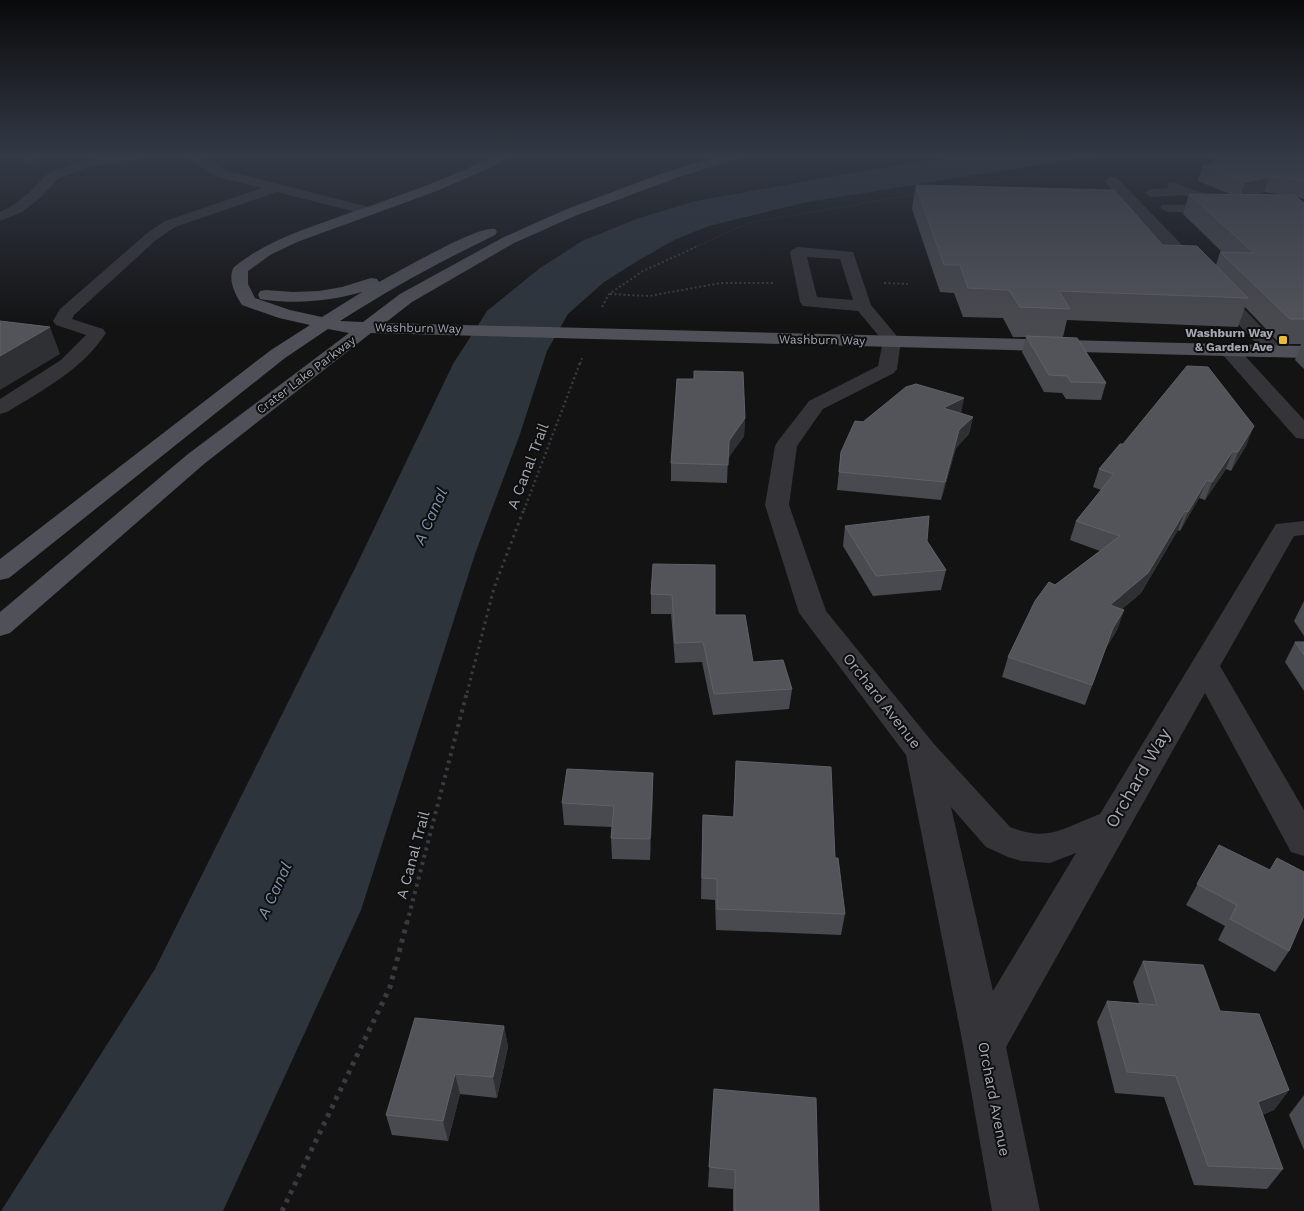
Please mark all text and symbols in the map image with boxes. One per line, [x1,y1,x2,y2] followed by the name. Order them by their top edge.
[375,320,462,336] street label: Washburn Way
[1185,326,1273,354] place label: Washburn Way & Garden Ave
[779,332,866,348] street label: Washburn Way
[254,333,359,417] street label: Crater Lake Parkway
[1277,334,1289,346] marker: Washburn Way & Garden Ave
[503,420,553,512] street label: A Canal Trail
[409,485,451,548] water label: A Canal
[839,650,925,752] street label: Orchard Avenue
[1101,724,1175,831] street label: Orchard Way
[393,808,434,901] street label: A Canal Trail
[253,859,296,922] water label: A Canal
[974,1040,1014,1158] street label: Orchard Avenue

